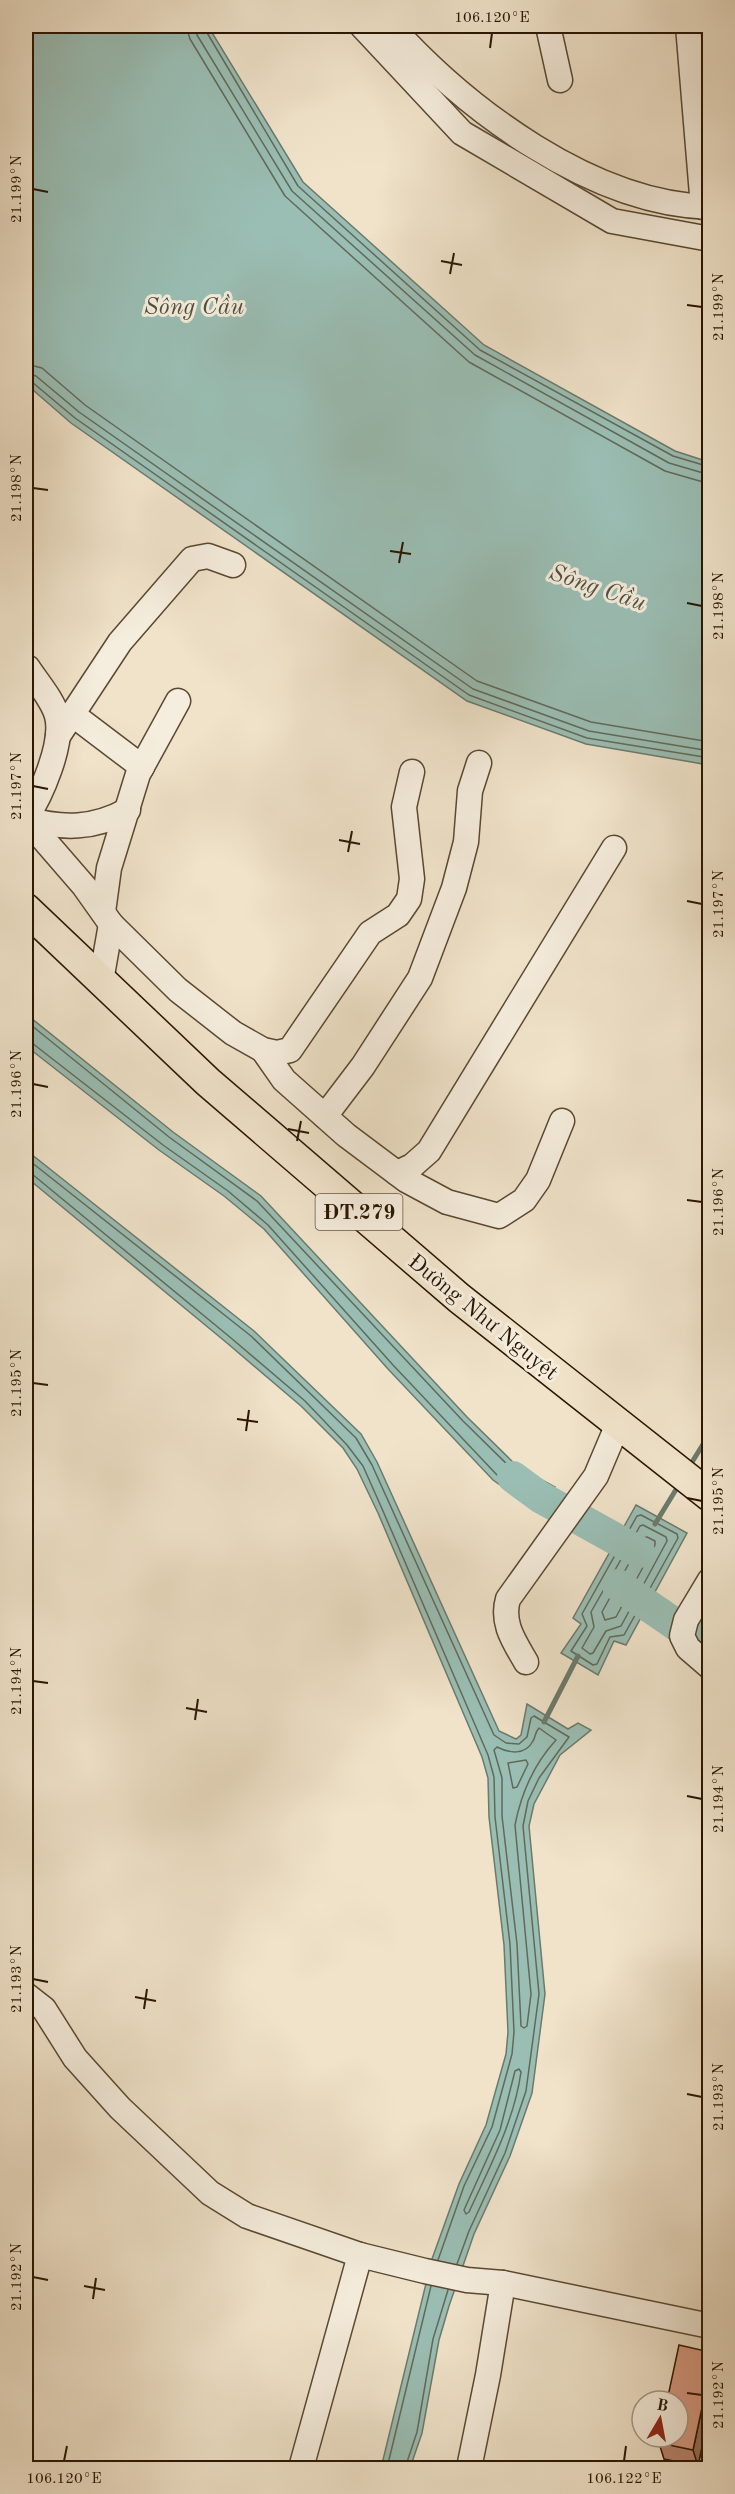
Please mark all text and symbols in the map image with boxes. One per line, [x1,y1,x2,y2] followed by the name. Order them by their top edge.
[454,11,530,26] text: 106.120°E
[10,155,25,223] text: 21.199°N
[712,273,727,341] text: 21.199°N
[144,294,245,320] water label: Sông Cầu
[10,454,25,522] text: 21.198°N
[546,559,650,617] water label: Sông Cầu
[712,572,727,640] text: 21.198°N
[10,752,25,820] text: 21.197°N
[712,870,727,938] text: 21.197°N
[10,1050,25,1118] text: 21.196°N
[712,1168,727,1236] text: 21.196°N
[316,1194,403,1230] road number: ĐT.279
[404,1250,562,1385] street label: Đường Như Nguyệt
[10,1349,25,1417] text: 21.195°N
[712,1467,727,1535] text: 21.195°N
[10,1647,25,1715] text: 21.194°N
[712,1765,727,1833] text: 21.194°N
[10,1945,25,2013] text: 21.193°N
[712,2063,727,2131] text: 21.193°N
[10,2243,25,2311] text: 21.192°N
[712,2361,727,2429] text: 21.192°N
[630,2389,690,2449] north arrow
[655,2397,669,2415] text: B
[26,2472,102,2487] text: 106.120°E
[586,2472,662,2487] text: 106.122°E

